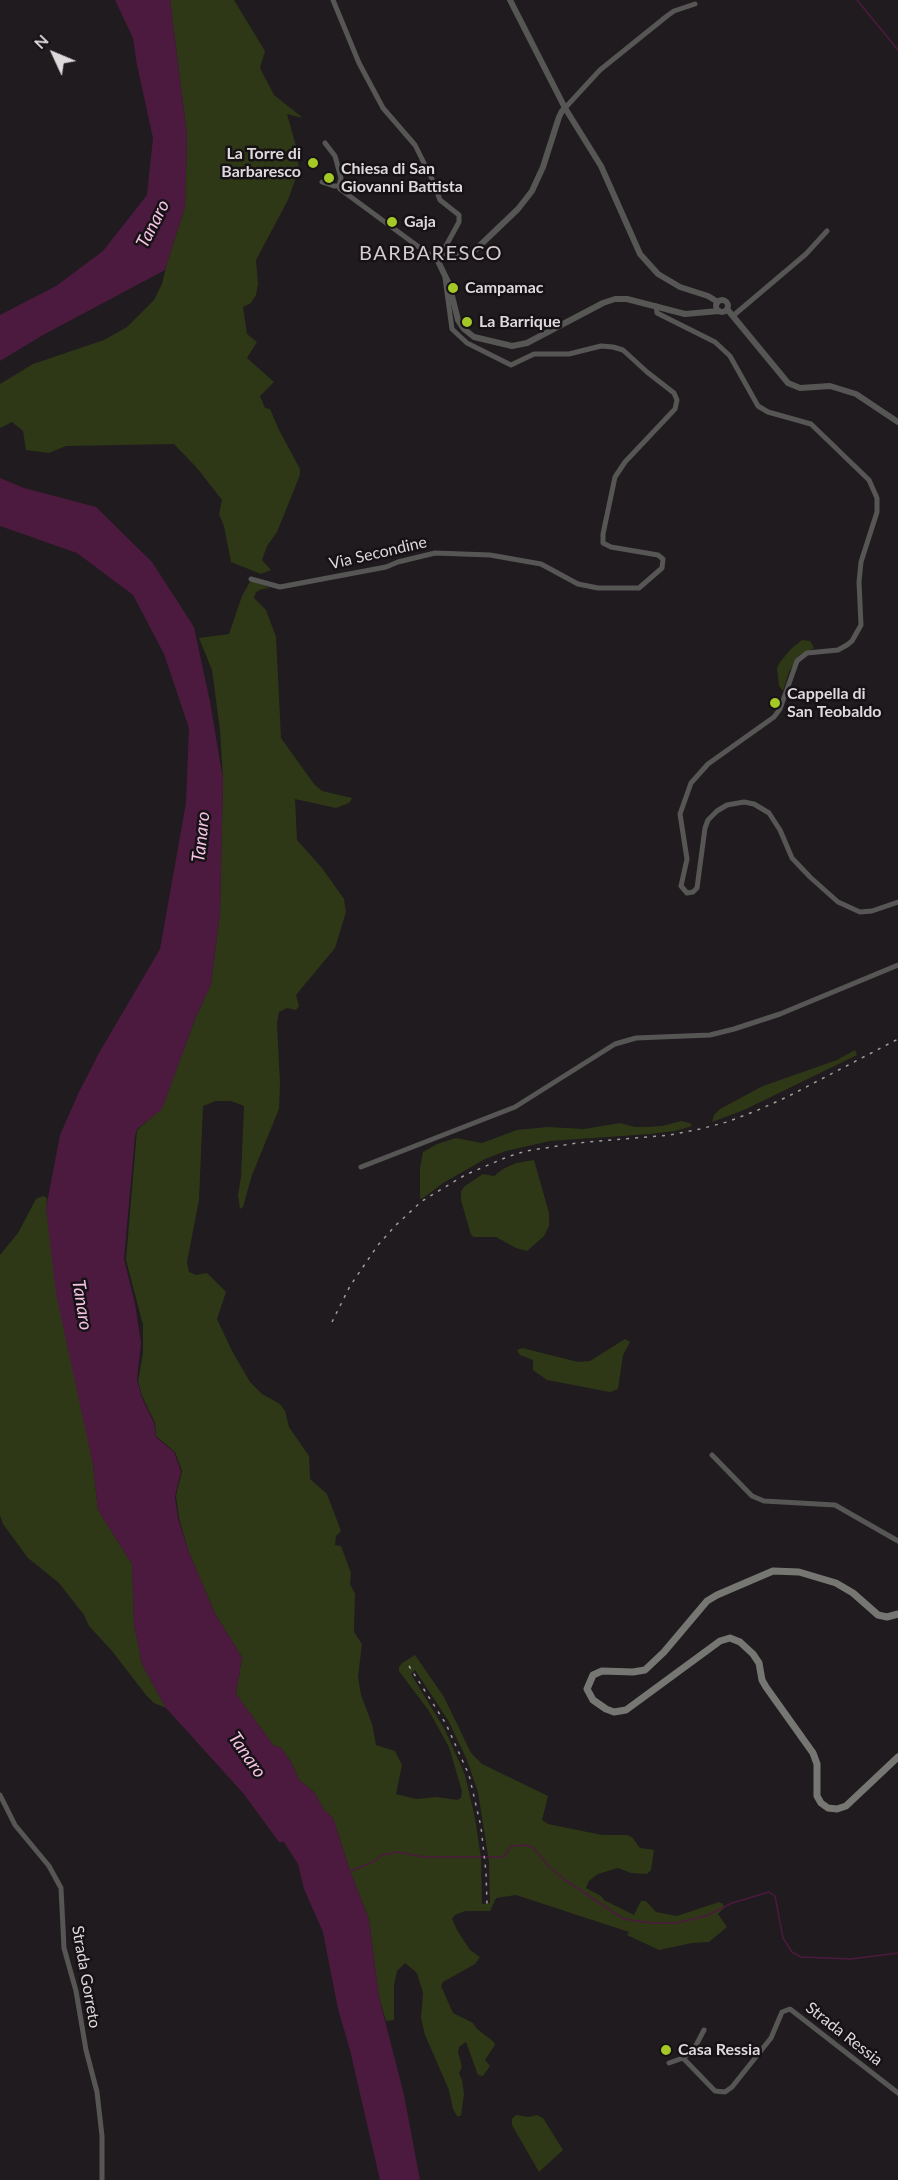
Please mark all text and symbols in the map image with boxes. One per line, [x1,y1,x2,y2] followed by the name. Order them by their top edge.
[24,24,84,84] north arrow
[30,30,52,52] text: N
[221,144,301,182] place label: La Torre di Barbaresco
[306,156,320,170] marker: La Torre di Barbaresco
[341,159,463,197] place label: Chiesa di San Giovanni Battista
[322,171,336,185] marker: Chiesa di San Giovanni Battista
[132,196,174,252] water label: Tanaro
[404,212,436,232] place label: Gaja
[385,215,399,229] marker: Gaja
[359,242,503,266] district label: BARBARESCO
[465,278,544,298] place label: Campamac
[446,281,460,295] marker: Campamac
[479,312,560,332] place label: La Barrique
[460,315,474,329] marker: La Barrique
[327,532,429,574] street label: Via Secondine
[787,684,882,722] place label: Cappella di San Teobaldo
[768,696,782,710] marker: Cappella di San Teobaldo
[188,811,214,863] water label: Tanaro
[67,1278,97,1332] water label: Tanaro
[224,1728,270,1782] water label: Tanaro
[68,1924,104,2030] street label: Strada Gorreto
[802,1998,886,2070] street label: Strada Ressia
[678,2040,760,2060] place label: Casa Ressia
[659,2043,673,2057] marker: Casa Ressia

